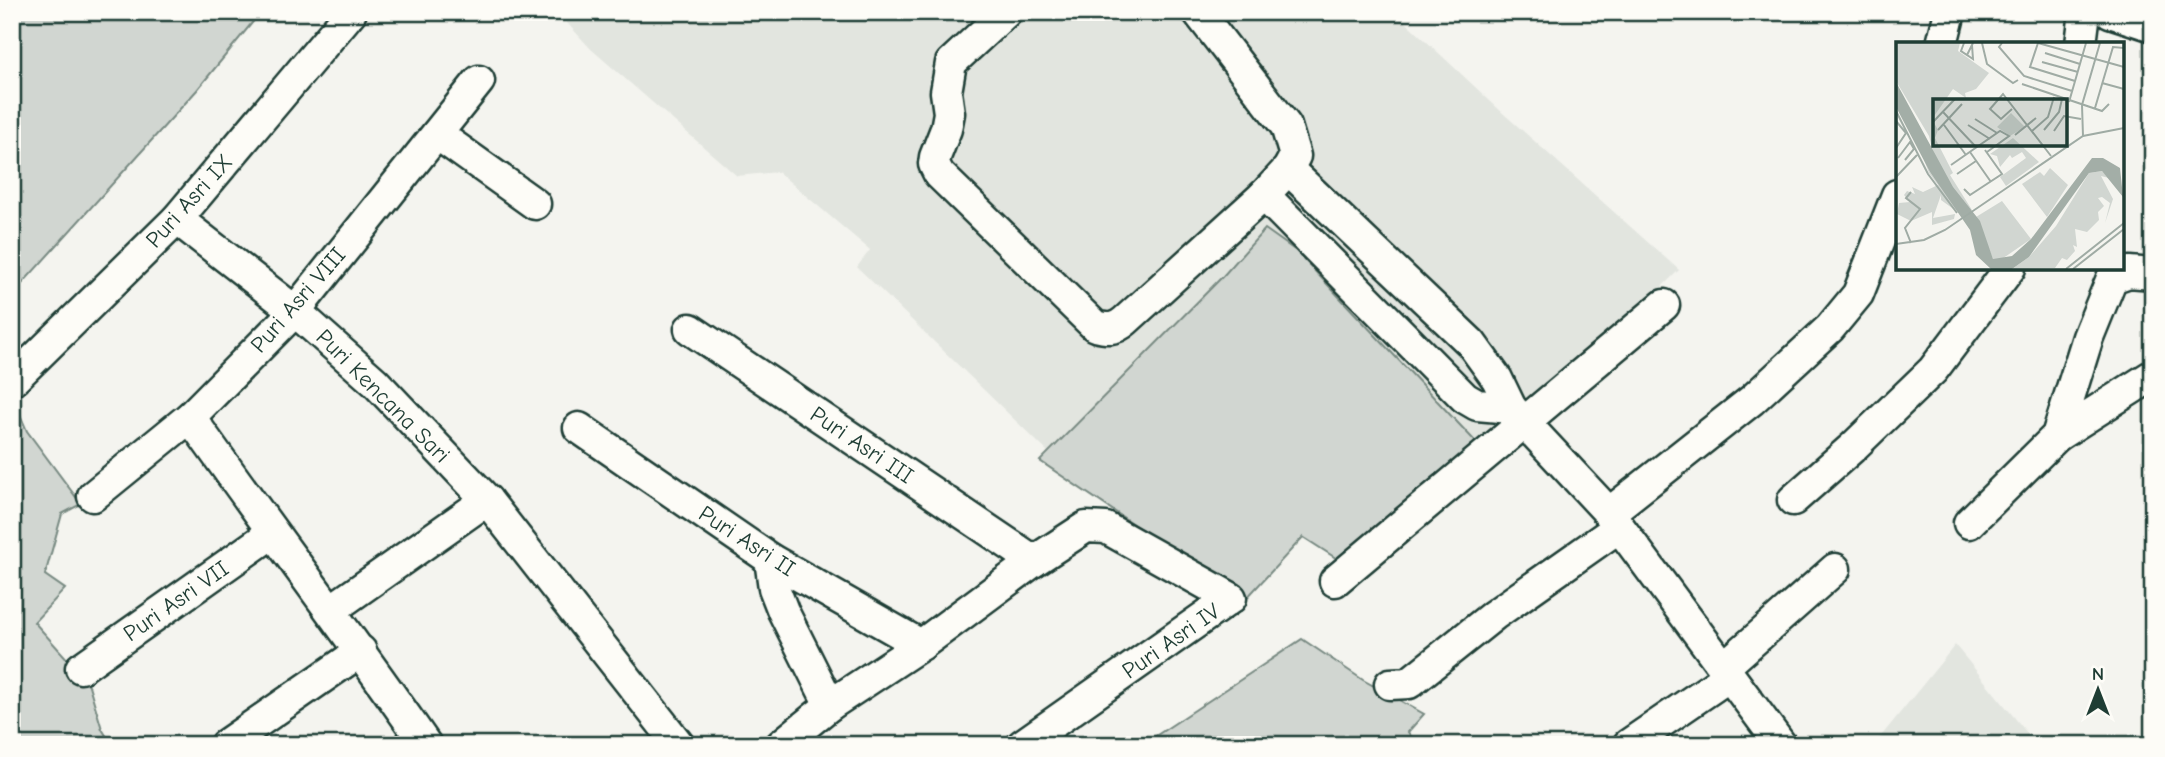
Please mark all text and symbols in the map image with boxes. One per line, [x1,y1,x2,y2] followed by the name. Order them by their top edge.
[1896,42,2123,270] inset map
[140,149,238,253] street label: Puri Asri IX
[245,242,351,358] street label: Puri Asri VIII
[311,324,455,468] street label: Puri Kencana Sari
[805,401,919,489] street label: Puri Asri III
[694,500,800,582] street label: Puri Asri II
[118,555,234,647] street label: Puri Asri VII
[1117,597,1226,684] street label: Puri Asri IV
[2064,656,2134,726] north arrow
[2092,663,2104,685] text: N

